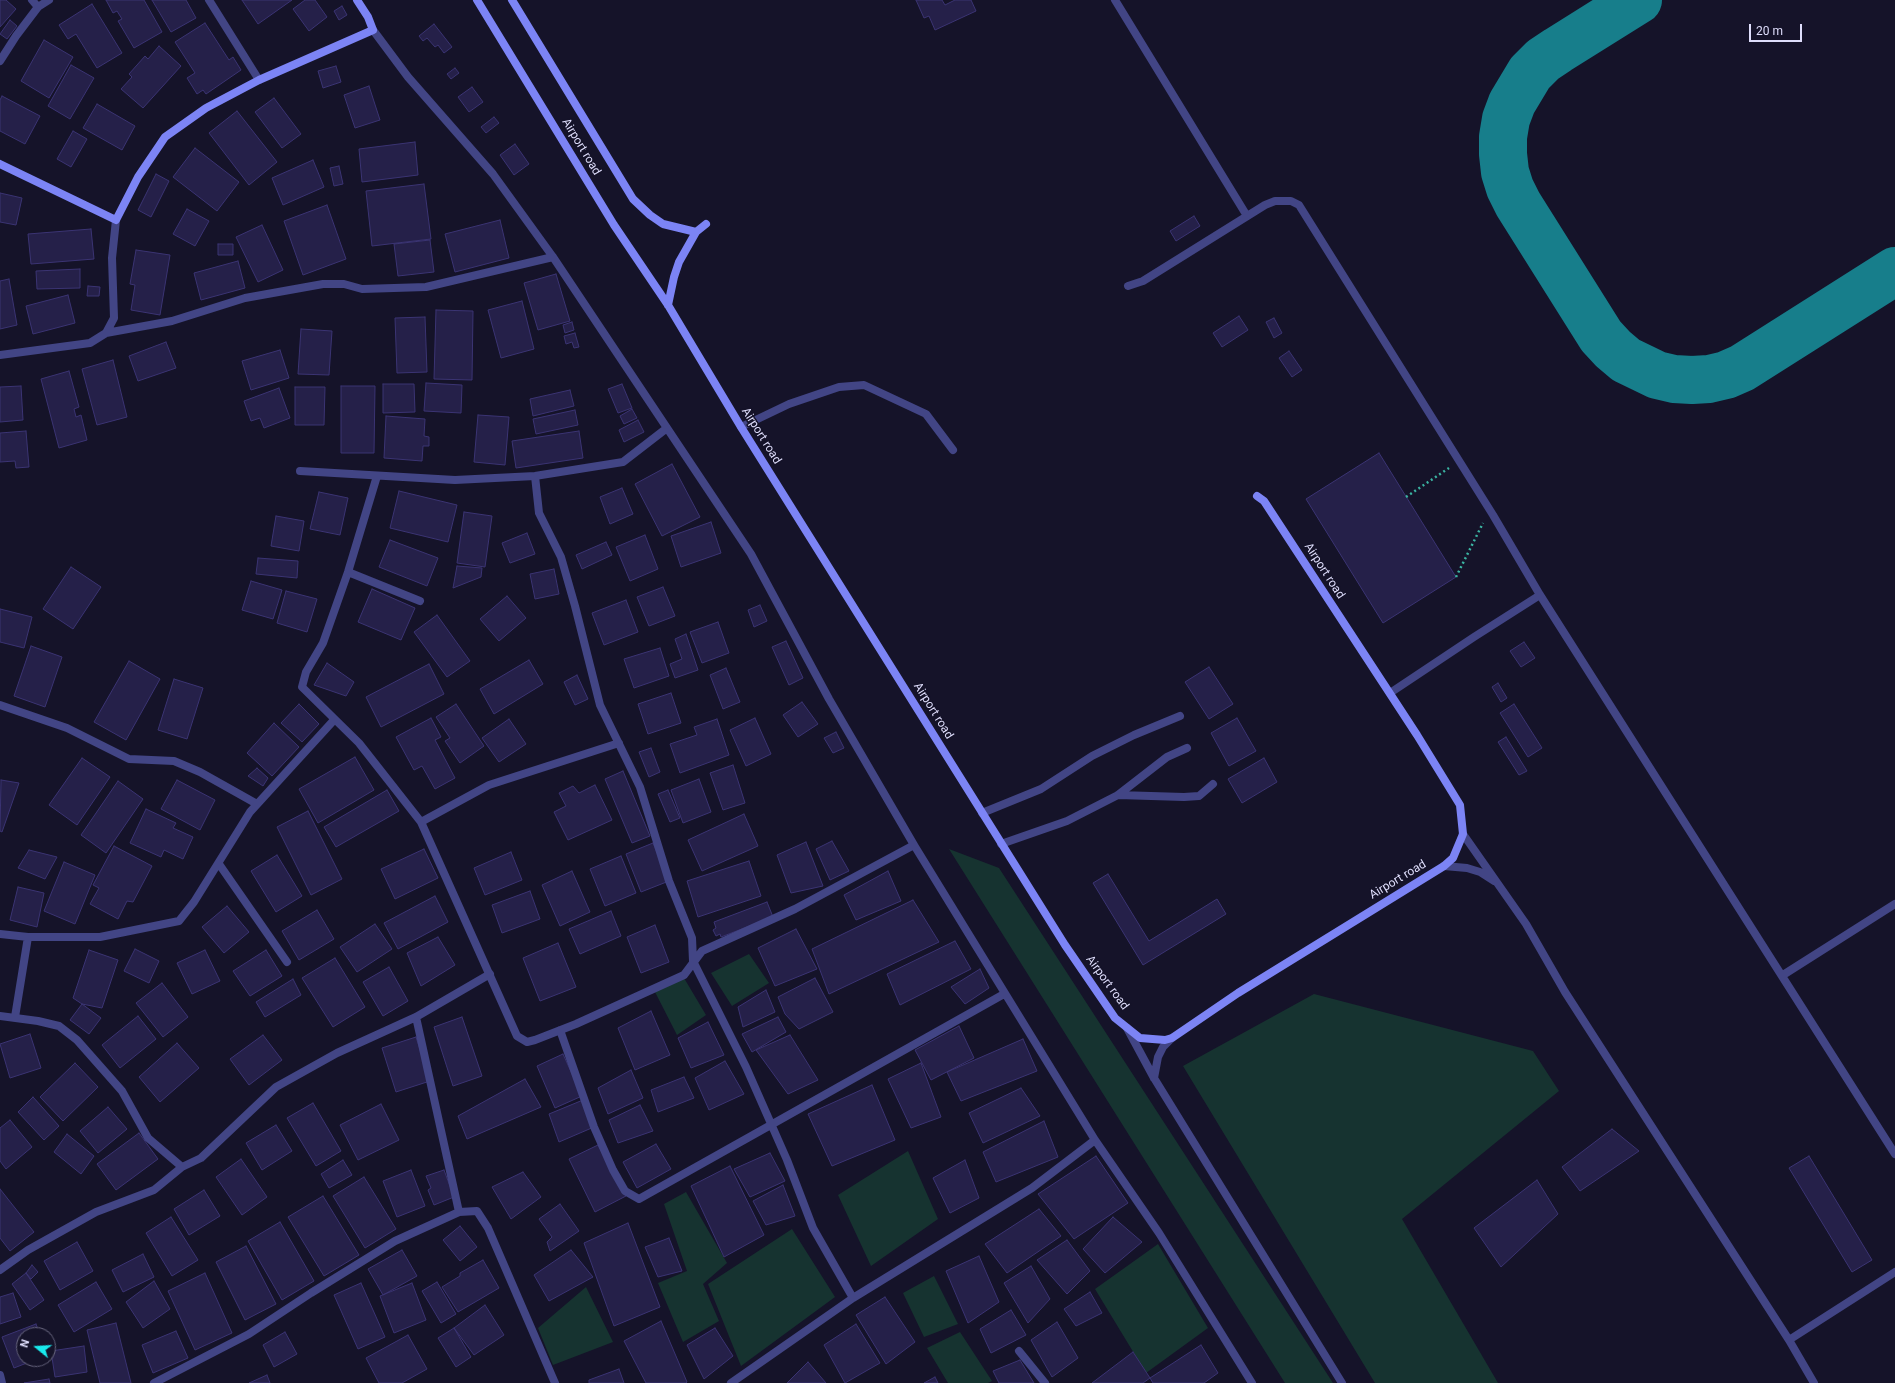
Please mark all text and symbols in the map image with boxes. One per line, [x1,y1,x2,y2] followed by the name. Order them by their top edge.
[1751,16,1804,42] scale bar
[1756,24,1783,38] text: 20 m
[558,116,604,178] street label: Airport road
[738,405,784,467] street label: Airport road
[1301,540,1347,602] street label: Airport road
[910,680,956,742] street label: Airport road
[1367,857,1429,903] street label: Airport road
[1082,953,1132,1013] street label: Airport road
[16,1327,56,1367] north arrow
[18,1338,32,1349] text: N

